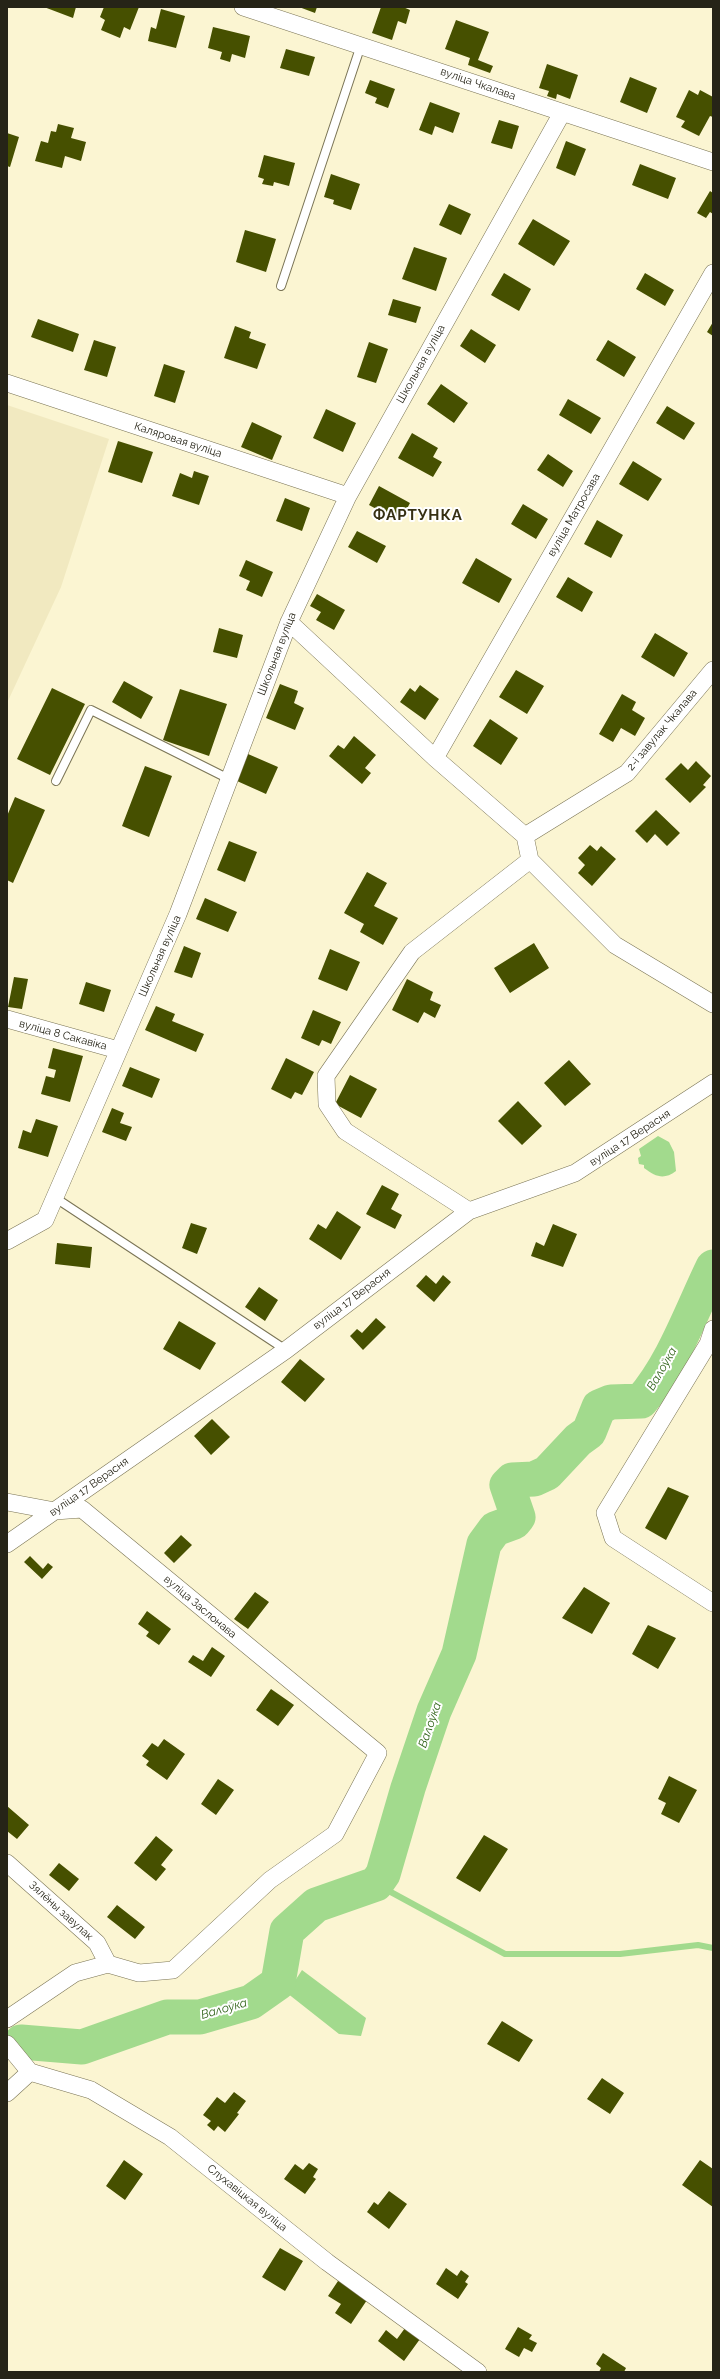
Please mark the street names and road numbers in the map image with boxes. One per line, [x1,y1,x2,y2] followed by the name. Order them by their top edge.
[439,65,517,103] street label: вуліца Чкалава
[394,322,448,406] street label: Школьная вуліца
[132,420,224,460] street label: Каляровая вуліца
[545,471,603,559] street label: вуліца Матросава
[255,611,299,697] street label: Школьная вуліца
[624,687,700,773] street label: 2-і завулак Чкалава
[136,913,184,999] street label: Школьная вуліца
[18,1017,108,1053] street label: вуліца 8 Сакавіка
[587,1107,673,1169] street label: вуліца 17 Верасня
[311,1266,393,1332] street label: вуліца 17 Верасня
[47,1455,131,1519] street label: вуліца 17 Верасня
[161,1573,239,1641] street label: вуліца Заслонава
[26,1879,96,1943] street label: Зялёны завулак
[204,2162,290,2234] street label: Слухавіцкая вуліца

